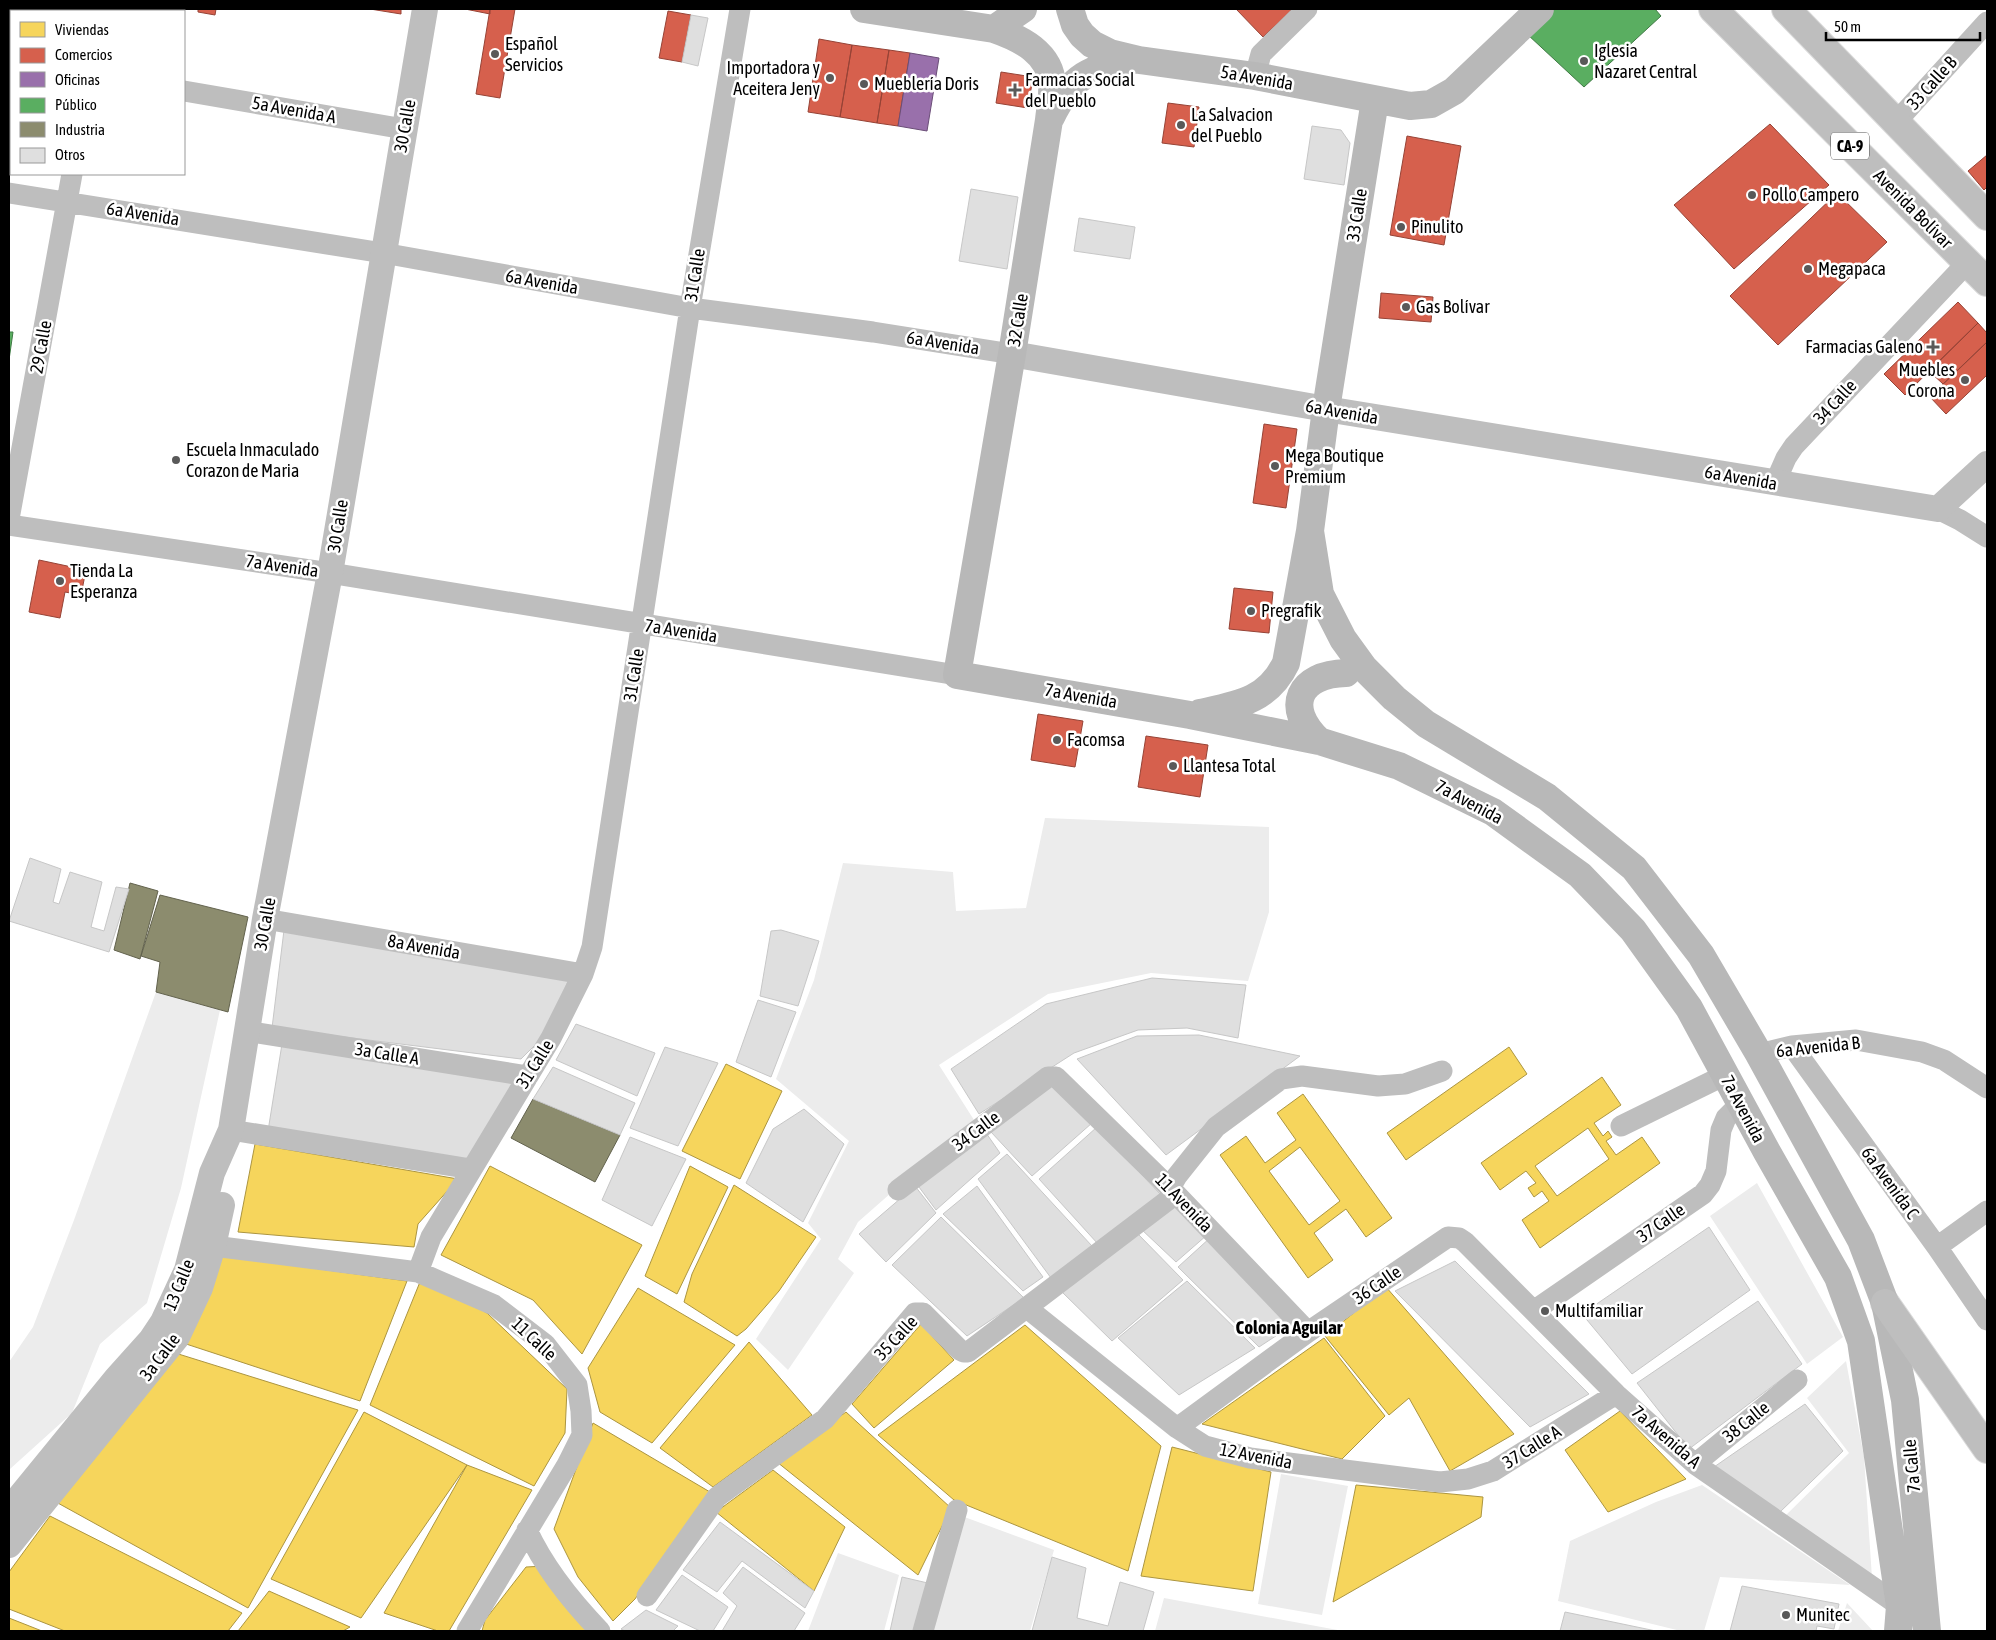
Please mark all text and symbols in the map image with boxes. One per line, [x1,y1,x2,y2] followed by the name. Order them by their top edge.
[10,10,185,175] legend
[1826,10,1980,42] scale bar
[1834,18,1861,35] text: 50 m
[55,21,109,38] text: Viviendas
[505,33,563,75] place label: Español Servicios
[1594,40,1697,82] place label: Iglesia Nazaret Central
[55,46,112,63] text: Comercios
[489,48,501,60] marker: Español Servicios
[1902,51,1961,114] street label: 33 Calle B
[1578,55,1590,67] marker: Iglesia Nazaret Central
[727,57,820,99] place label: Importadora y Aceitera Jeny
[1219,61,1295,94] street label: 5a Avenida
[1025,69,1135,111] place label: Farmacias Social del Pueblo
[55,71,100,88] text: Oficinas
[824,72,836,84] marker: Importadora y Aceitera Jeny
[874,73,979,94] place label: Mueblería Doris
[858,78,870,90] marker: Mueblería Doris
[1009,84,1021,96] marker: Farmacias Social del Pueblo
[251,92,338,127] street label: 5a Avenida A
[55,96,97,113] text: Público
[390,98,419,154] street label: 30 Calle
[1191,104,1273,146] place label: La Salvacion del Pueblo
[1175,119,1187,131] marker: La Salvacion del Pueblo
[55,121,105,138] text: Industria
[1831,132,1869,160] road number: CA-9
[55,146,85,163] text: Otros
[1869,165,1958,253] street label: Avenida Bolívar
[1762,184,1859,205] place label: Pollo Campero
[1342,187,1371,243] street label: 33 Calle
[1746,189,1758,201] marker: Pollo Campero
[105,197,181,230] street label: 6a Avenida
[1411,216,1463,237] place label: Pinulito
[1395,221,1407,233] marker: Pinulito
[680,247,709,303] street label: 31 Calle
[1818,258,1886,279] place label: Megapaca
[1802,263,1814,275] marker: Megapaca
[504,265,580,298] street label: 6a Avenida
[1003,292,1032,348] street label: 32 Calle
[1416,296,1490,317] place label: Gas Bolívar
[1400,301,1412,313] marker: Gas Bolívar
[26,319,55,375] street label: 29 Calle
[905,326,981,359] street label: 6a Avenida
[1805,336,1923,357] place label: Farmacias Galeno
[1927,341,1939,353] marker: Farmacias Galeno
[1898,359,1955,401] place label: Muebles Corona
[1959,374,1971,386] marker: Muebles Corona
[1809,375,1861,428] street label: 34 Calle
[1304,395,1380,428] street label: 6a Avenida
[186,439,319,481] place label: Escuela Inmaculado Corazon de Maria
[1285,445,1384,487] place label: Mega Boutique Premium
[170,454,182,466] marker: Escuela Inmaculado Corazon de Maria
[1269,460,1281,472] marker: Mega Boutique Premium
[1703,461,1779,494] street label: 6a Avenida
[323,498,352,554] street label: 30 Calle
[244,550,320,581] street label: 7a Avenida
[70,560,138,602] place label: Tienda La Esperanza
[54,575,66,587] marker: Tienda La Esperanza
[1261,600,1321,621] place label: Pregrafik
[1245,605,1257,617] marker: Pregrafik
[643,614,719,647] street label: 7a Avenida
[619,647,648,703] street label: 31 Calle
[1043,679,1119,712] street label: 7a Avenida
[1067,729,1125,750] place label: Facomsa
[1051,734,1063,746] marker: Facomsa
[1183,755,1276,776] place label: Llantesa Total
[1167,760,1179,772] marker: Llantesa Total
[1432,775,1507,828] street label: 7a Avenida
[250,896,279,952] street label: 30 Calle
[386,930,462,963] street label: 8a Avenida
[1775,1032,1861,1061] street label: 6a Avenida B
[512,1036,558,1092] street label: 31 Calle
[354,1038,421,1069] street label: 3a Calle A
[1717,1071,1770,1146] street label: 7a Avenida
[948,1106,1003,1155] street label: 34 Calle
[1857,1143,1924,1223] street label: 6a Avenida C
[1151,1169,1217,1236] street label: 11 Avenida
[1633,1199,1689,1247] street label: 37 Calle
[159,1256,198,1313] street label: 13 Calle
[1349,1261,1405,1308] street label: 36 Calle
[1555,1300,1644,1321] place label: Multifamiliar
[1539,1305,1551,1317] marker: Multifamiliar
[870,1311,922,1364] street label: 35 Calle
[508,1313,561,1365] street label: 11 Calle
[1236,1316,1343,1338] district label: Colonia Aguilar
[135,1329,184,1384] street label: 3a Calle
[1718,1397,1773,1447] street label: 38 Calle
[1628,1401,1705,1472] street label: 7a Avenida A
[1499,1420,1565,1473] street label: 37 Calle A
[1218,1438,1294,1473] street label: 12 Avenida
[1899,1439,1924,1494] street label: 7a Calle
[1796,1604,1850,1625] place label: Munitec
[1780,1609,1792,1621] marker: Munitec

